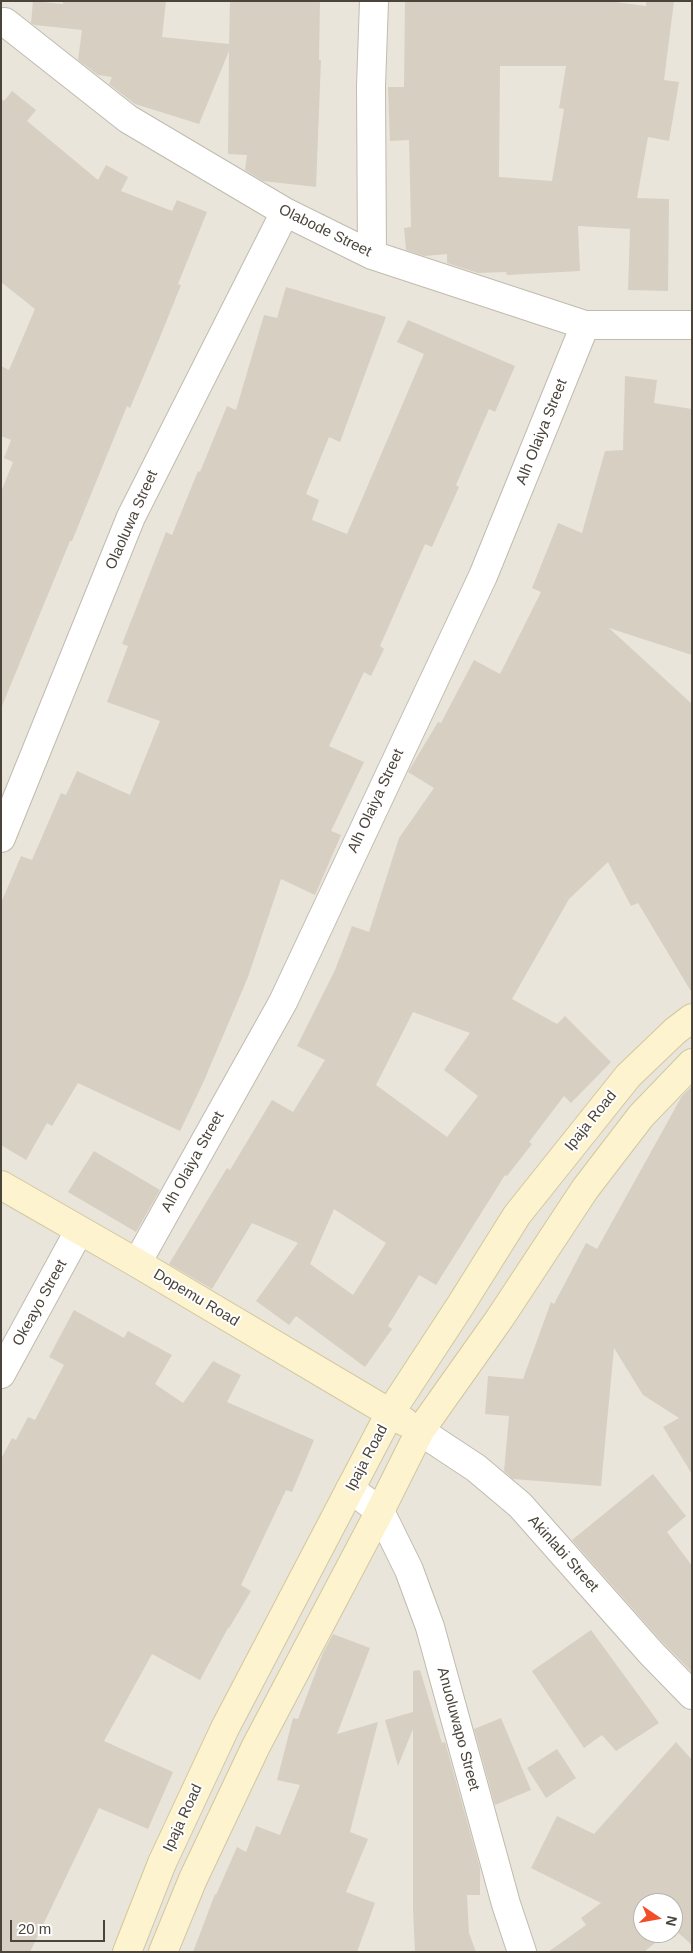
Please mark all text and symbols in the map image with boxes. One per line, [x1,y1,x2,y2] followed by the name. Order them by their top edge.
[276,201,374,261] street label: Olabode Street
[513,376,571,488] street label: Alh Olaiya Street
[102,468,162,572] street label: Olaoluwa Street
[344,746,408,856] street label: Alh Olaiya Street
[561,1087,621,1155] street label: Ipaja Road
[158,1108,228,1216] street label: Alh Olaiya Street
[9,1257,71,1349] street label: Okeayo Street
[150,1265,242,1331] street label: Dopemu Road
[342,1422,392,1494] street label: Ipaja Road
[524,1512,602,1596] street label: Akinlabi Street
[433,1665,483,1793] street label: Anuoluwapo Street
[160,1781,206,1855] street label: Ipaja Road
[633,1893,683,1943] north arrow
[12,1910,108,1942] scale bar
[663,1914,681,1928] text: N
[18,1920,51,1937] text: 20 m

